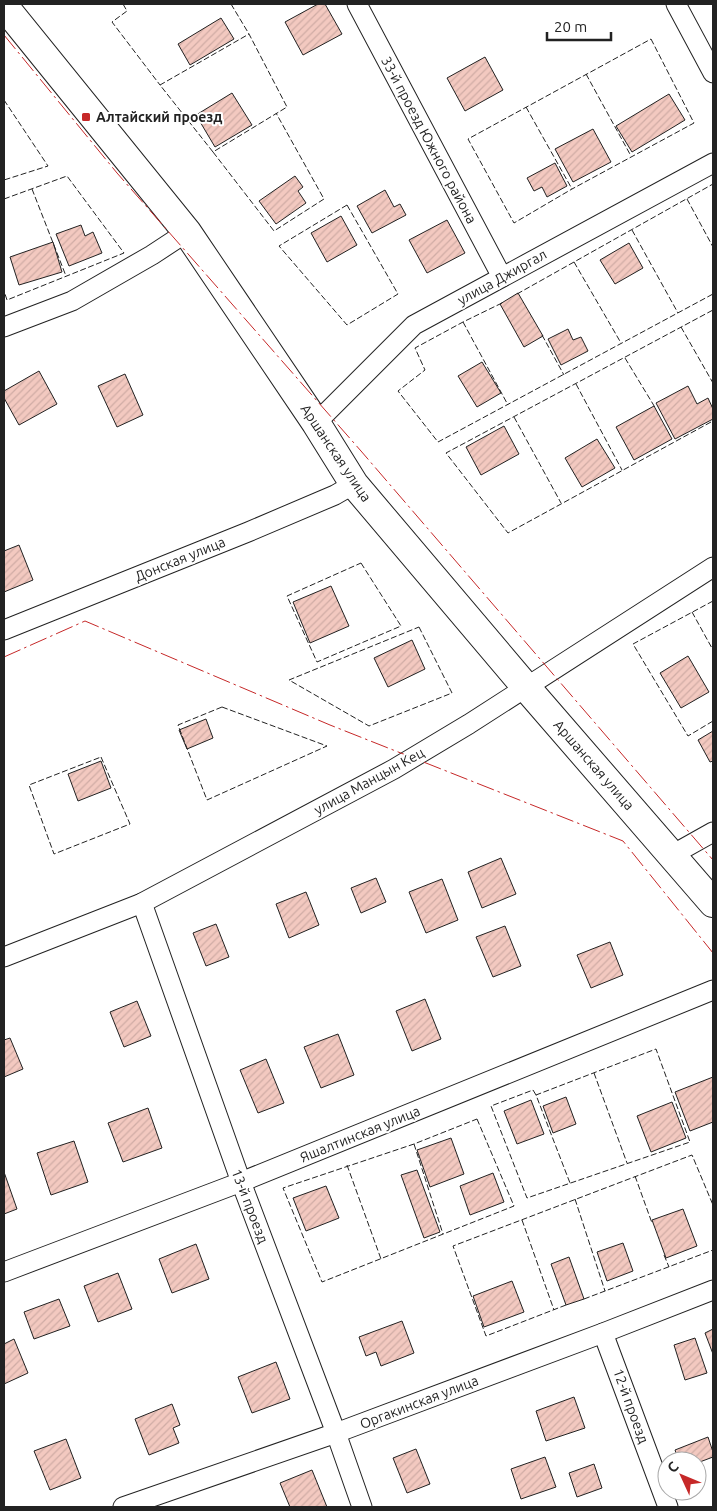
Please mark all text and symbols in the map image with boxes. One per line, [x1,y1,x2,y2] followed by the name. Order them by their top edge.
[547,10,611,42] scale bar
[554,18,587,35] text: 20 m
[378,54,480,226] street label: 33-й проезд Южного района
[96,109,222,125] place label: Алтайский проезд
[80,111,92,123] marker: Алтайский проезд
[455,246,549,308] street label: улица Джиргал
[297,401,375,505] street label: Аршанская улица
[132,534,228,584] street label: Донская улица
[551,717,637,813] street label: Аршанская улица
[311,744,427,818] street label: улица Манцын Кец
[298,1103,422,1165] street label: Яшалтинская улица
[228,1167,272,1245] street label: 13-й проезд
[610,1366,652,1446] street label: 12-й проезд
[358,1372,480,1432] street label: Оргакинская улица
[657,1451,707,1501] north arrow
[664,1458,682,1476] text: С

